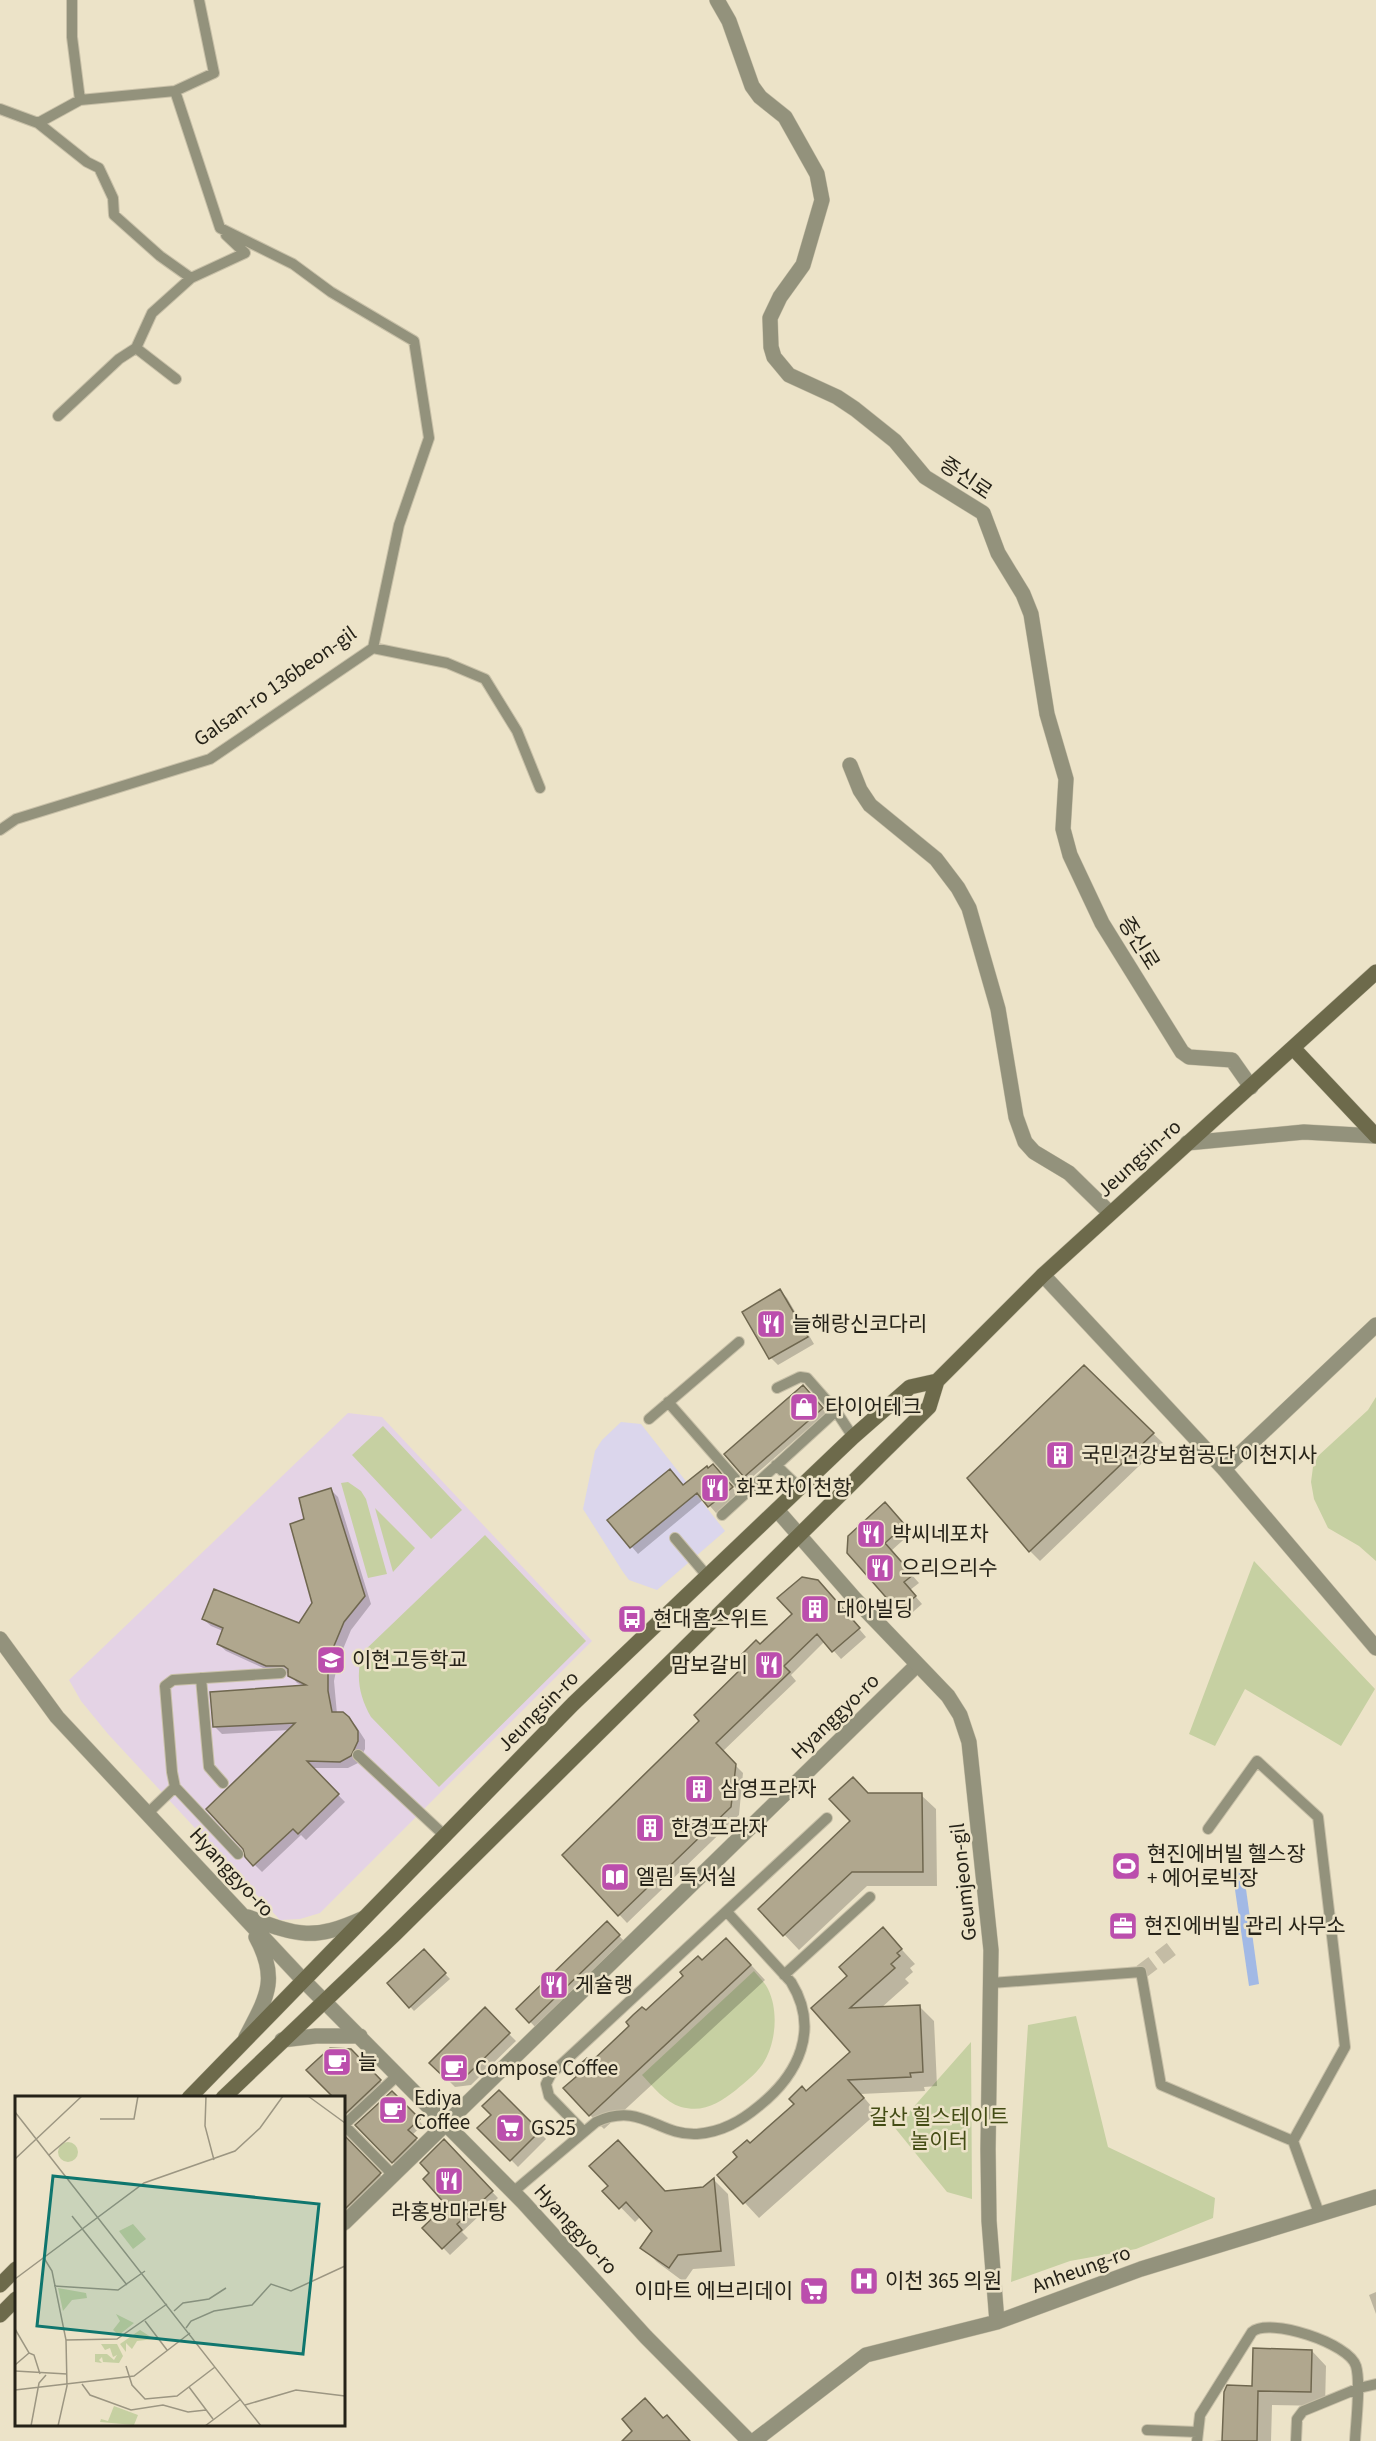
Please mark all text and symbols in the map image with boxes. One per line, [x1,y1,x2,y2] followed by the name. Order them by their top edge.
[934,449,998,507] street label: 증신로
[187,618,363,754] street label: Galsan-ro 136beon-gil
[1111,910,1167,976] street label: 증신로
[1090,1112,1188,1204] street label: Jeungsin-ro
[755,1308,787,1340] restaurant icon: 늘해랑신코다리
[792,1309,927,1339] place label: 늘해랑신코다리
[788,1391,820,1423] shop icon: 타이어테크
[825,1392,922,1422] place label: 타이어테크
[1044,1439,1076,1471] building icon: 국민건강보험공단 이천지사
[1081,1440,1317,1470] place label: 국민건강보험공단 이천지사
[699,1472,731,1504] restaurant icon: 화포차이천항
[736,1473,852,1503] place label: 화포차이천항
[855,1518,887,1550] restaurant icon: 박씨네포차
[892,1519,989,1549] place label: 박씨네포차
[864,1552,896,1584] restaurant icon: 으리으리수
[901,1553,998,1583] place label: 으리으리수
[799,1593,831,1625] building icon: 대아빌딩
[836,1594,913,1624] place label: 대아빌딩
[616,1603,648,1635] bus stop icon: 현대홈스위트
[653,1604,769,1634] place label: 현대홈스위트
[315,1644,347,1676] school or university icon: 이현고등학교
[352,1645,468,1675] place label: 이현고등학교
[753,1649,785,1681] restaurant icon: 맘보갈비
[671,1650,748,1680] place label: 맘보갈비
[490,1663,586,1759] street label: Jeungsin-ro
[784,1666,886,1766] street label: Hyanggyo-ro
[683,1773,715,1805] building icon: 삼영프라자
[720,1774,817,1804] place label: 삼영프라자
[634,1812,666,1844] building icon: 한경프라자
[671,1813,768,1843] place label: 한경프라자
[183,1820,281,1924] street label: Hyanggyo-ro
[942,1822,984,1942] street label: Geumjeon-gil
[1147,1839,1306,1893] place label: 현진에버빌 헬스장 + 에어로빅장
[1110,1850,1142,1882] sports icon: 현진에버빌 헬스장 + 에어로빅장
[599,1861,631,1893] library icon: 엘림 독서실
[636,1862,737,1892] place label: 엘림 독서실
[1107,1910,1139,1942] office icon: 현진에버빌 관리 사무소
[1144,1911,1346,1941] place label: 현진에버빌 관리 사무소
[538,1969,570,2001] restaurant icon: 게슐랭
[575,1970,633,2000] place label: 게슐랭
[321,2046,353,2078] cafe icon: 늘
[358,2047,377,2077] place label: 늘
[438,2052,470,2084] cafe icon: Compose Coffee
[475,2053,618,2083] place label: Compose Coffee
[414,2083,470,2137] place label: Ediya Coffee
[377,2094,409,2126] cafe icon: Ediya Coffee
[15,2096,345,2426] inset map
[869,2102,1009,2156] park label: 갈산 힐스테이트 놀이터
[494,2112,526,2144] supermarket icon: GS25
[531,2113,576,2143] place label: GS25
[433,2165,465,2197] restaurant icon: 라홍방마라탕
[527,2177,625,2281] street label: Hyanggyo-ro
[391,2197,507,2227] place label: 라홍방마라탕
[1027,2237,1135,2301] street label: Anheung-ro
[848,2265,880,2297] hospital icon: 이천 365 의원
[885,2266,1002,2296] place label: 이천 365 의원
[798,2275,830,2307] supermarket icon: 이마트 에브리데이
[634,2276,793,2306] place label: 이마트 에브리데이

